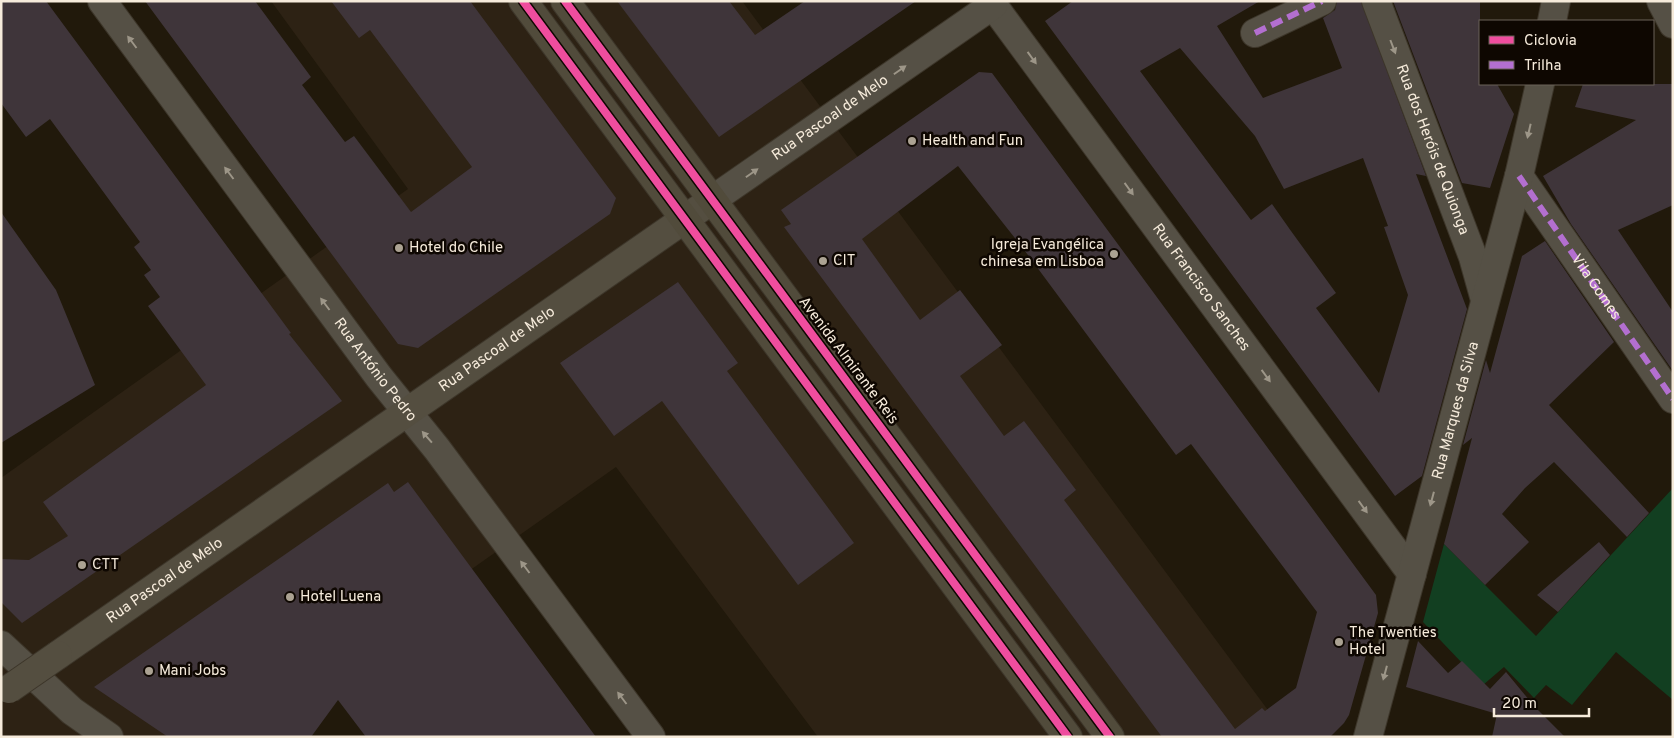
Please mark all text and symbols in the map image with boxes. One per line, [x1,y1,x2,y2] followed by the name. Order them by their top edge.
[1479,20,1654,85] legend
[1524,32,1577,51] text: Ciclovia
[127,35,137,49] one-way arrow
[1390,40,1398,54] one-way arrow
[1027,51,1037,65] one-way arrow
[1524,57,1561,76] text: Trilha
[1391,62,1473,238] street label: Rua dos Heróis de Quionga
[894,65,907,75] one-way arrow
[768,71,892,165] street label: Rua Pascoal de Melo
[1525,124,1533,139] one-way arrow
[922,132,1023,151] place label: Health and Fun
[906,135,918,147] marker: Health and Fun
[223,167,234,180] one-way arrow
[745,168,759,178] one-way arrow
[1123,182,1134,195] one-way arrow
[1148,220,1254,355] street label: Rua Francisco Sanches
[981,236,1104,272] place label: Igreja Evangélica chinesa em Lisboa
[409,239,503,258] place label: Hotel do Chile
[393,242,405,254] marker: Hotel do Chile
[1108,248,1120,260] marker: Igreja Evangélica chinesa em Lisboa
[1566,251,1625,324] street label: Vila Gomes
[833,252,856,271] place label: CIT
[817,255,829,267] marker: CIT
[794,293,902,429] street label: Avenida Almirante Reis
[320,298,331,311] one-way arrow
[435,302,559,397] street label: Rua Pascoal de Melo
[329,314,421,426] street label: Rua António Pedro
[1428,340,1483,482] street label: Rua Marques da Silva
[1261,369,1272,382] one-way arrow
[422,431,433,444] one-way arrow
[1428,492,1436,507] one-way arrow
[1358,500,1368,514] one-way arrow
[103,534,227,628] street label: Rua Pascoal de Melo
[92,556,119,575] place label: CTT
[76,559,88,571] marker: CTT
[520,560,530,574] one-way arrow
[300,588,381,607] place label: Hotel Luena
[284,591,296,603] marker: Hotel Luena
[1349,624,1437,660] place label: The Twenties Hotel
[1333,636,1345,648] marker: The Twenties Hotel
[159,662,226,681] place label: Mani Jobs
[143,665,155,677] marker: Mani Jobs
[1381,666,1389,681] one-way arrow
[1494,686,1589,718] scale bar
[616,692,627,705] one-way arrow
[1502,695,1537,714] text: 20 m

